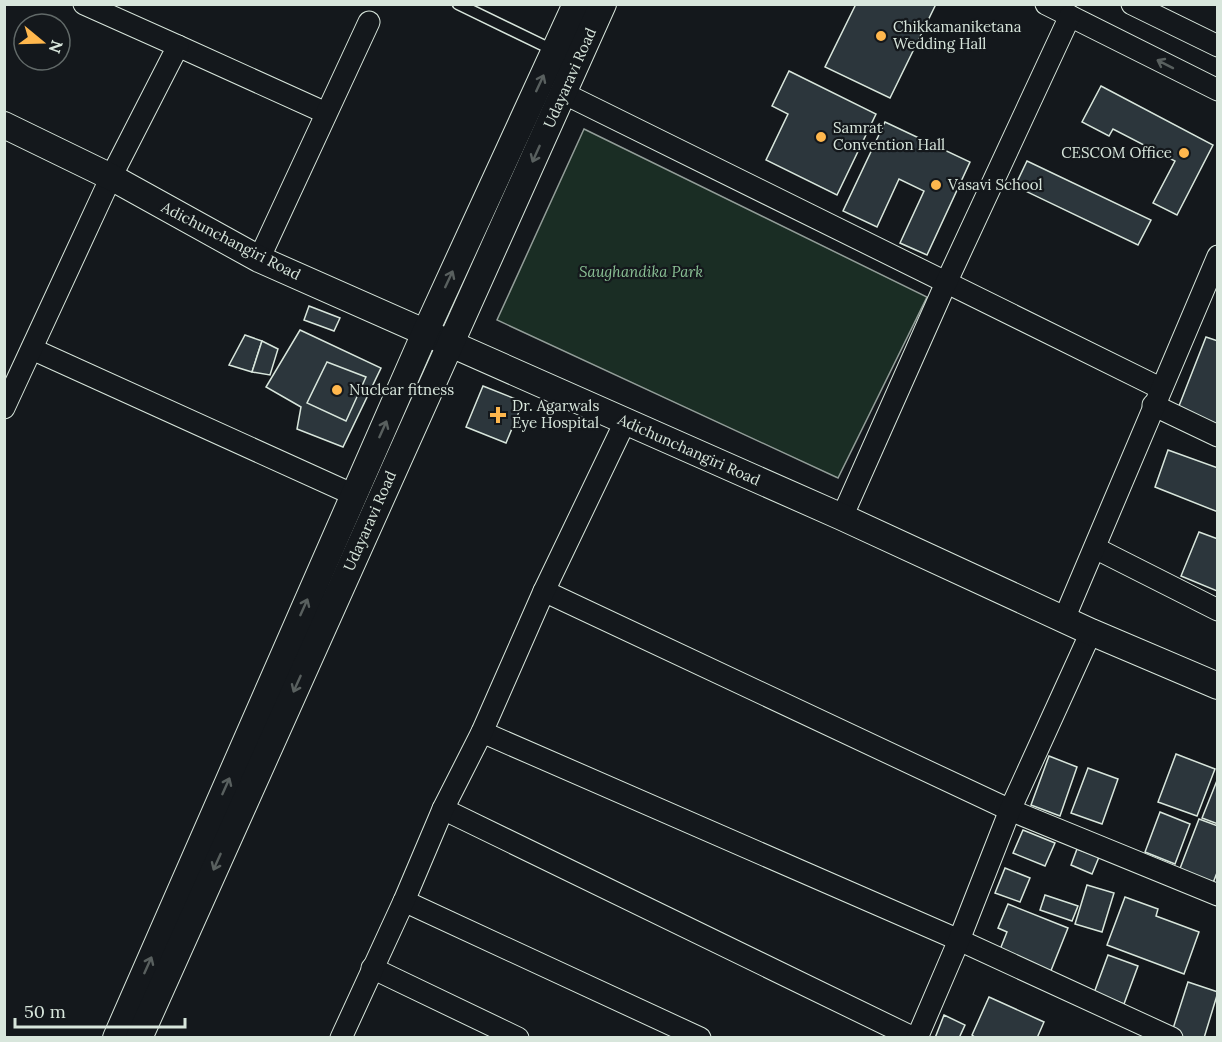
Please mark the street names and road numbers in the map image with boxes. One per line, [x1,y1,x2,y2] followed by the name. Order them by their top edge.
[539,25,600,131] street label: Udayaravi Road
[158,197,304,284] street label: Adichunchangiri Road
[614,409,763,489] street label: Adichunchangiri Road
[339,468,400,574] street label: Udayaravi Road

